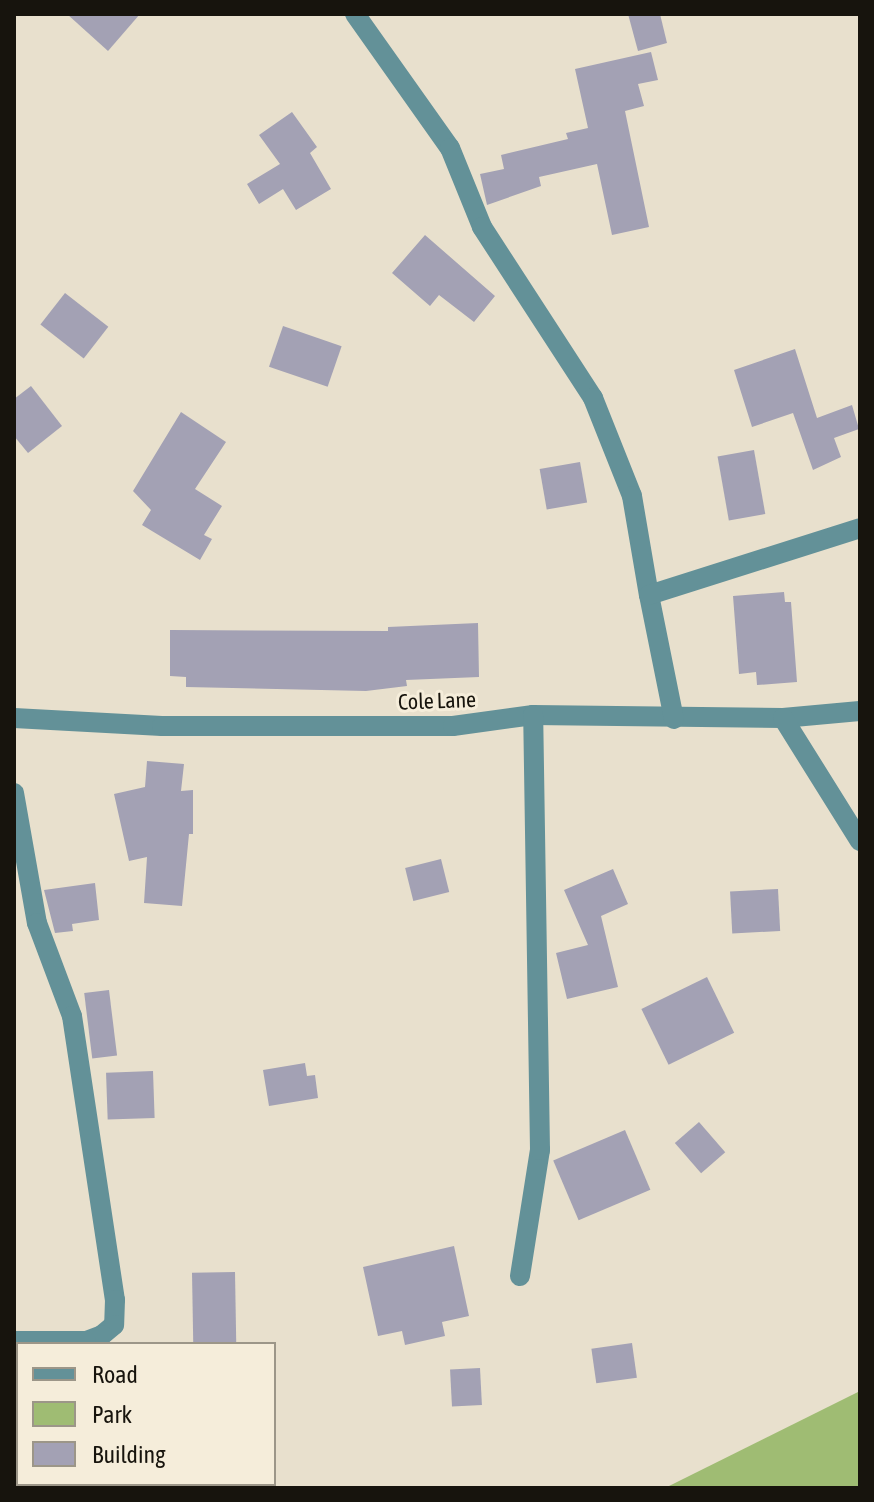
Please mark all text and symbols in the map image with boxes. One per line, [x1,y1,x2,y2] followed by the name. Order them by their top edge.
[397,686,477,716] street label: Cole Lane
[16,1342,276,1486] legend
[92,1361,138,1388] text: Road
[92,1401,132,1428] text: Park
[92,1441,165,1468] text: Building

